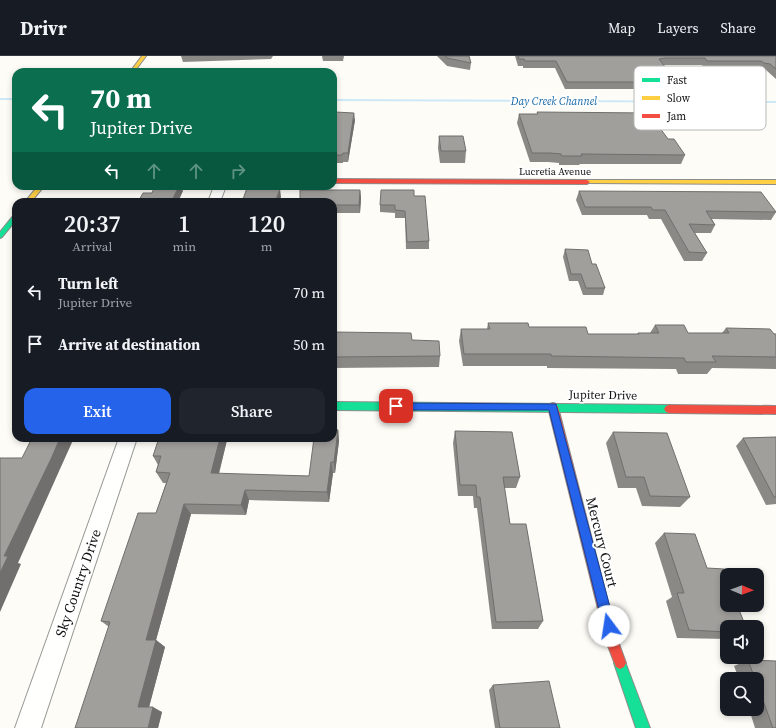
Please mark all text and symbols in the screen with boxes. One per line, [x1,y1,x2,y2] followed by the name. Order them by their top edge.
[20,15,67,41] text: Drivr
[608,18,635,38] text: Map
[657,18,699,38] text: Layers
[721,18,756,38] text: Share
[634,66,766,130] legend
[667,73,687,88] text: Fast
[90,79,152,117] text: 70 m
[24,84,76,136] icon: left
[667,91,691,106] text: Slow
[510,94,598,109] water label: Day Creek Channel
[666,109,686,124] text: Jam
[90,115,193,140] text: Jupiter Drive
[101,160,123,182] icon: left
[143,160,165,182] icon: ahead
[185,160,207,182] icon: ahead
[227,160,249,182] icon: right
[519,165,591,178] street label: Lucretia Avenue
[64,207,121,240] text: 20:37
[178,207,191,240] text: 1
[248,207,285,240] text: 120
[72,238,112,255] text: Arrival
[173,238,196,255] text: min
[261,238,272,255] text: m
[58,273,118,294] text: Turn left
[24,281,46,303] icon: left
[293,282,325,303] text: 70 m
[58,294,132,311] text: Jupiter Drive
[24,333,46,355] icon: arrive
[58,334,200,355] text: Arrive at destination
[293,334,325,355] text: 50 m
[568,386,637,404] street label: Jupiter Drive
[24,388,171,434] button: Exit
[179,388,325,434] button: Share
[379,389,413,423] pin
[385,395,407,417] icon: arrive
[581,495,623,590] street label: Mercury Court
[50,526,106,640] street label: Sky Country Drive
[720,568,764,612] north arrow
[720,568,764,716] map controls
[588,605,630,647] position arrow
[720,620,764,664] button: sound
[720,672,764,716] button: search

